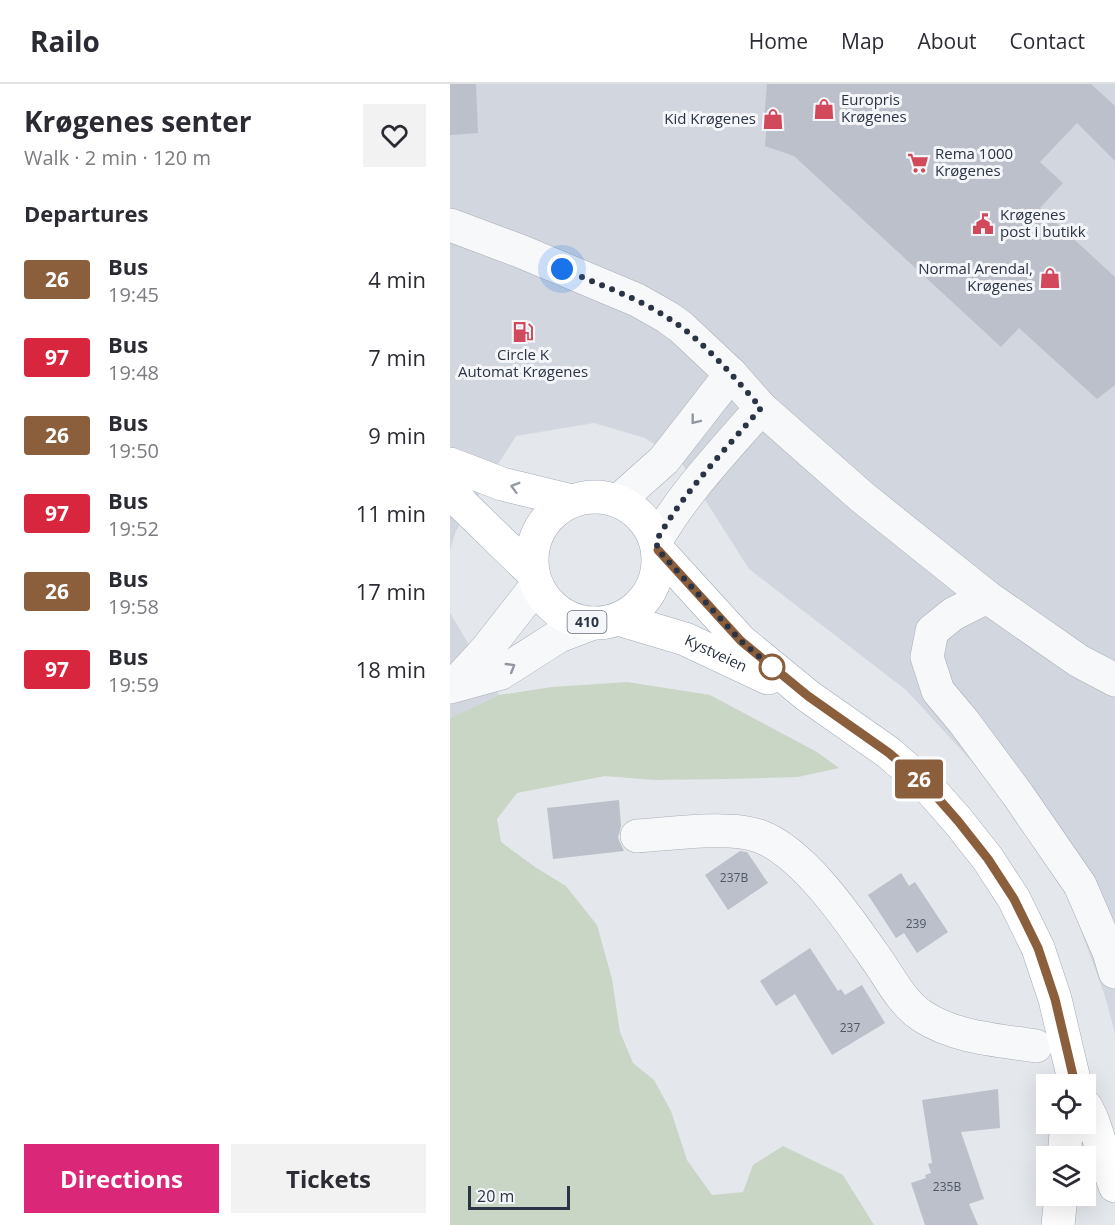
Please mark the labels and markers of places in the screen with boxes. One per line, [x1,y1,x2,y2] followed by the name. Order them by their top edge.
[841,89,907,126] place label: Europris Krøgenes
[812,97,836,121] shop icon: Europris Krøgenes
[761,107,785,131] shop icon: Kid Krøgenes
[664,108,756,128] place label: Kid Krøgenes
[935,143,1013,180] place label: Rema 1000 Krøgenes
[906,151,930,175] supermarket icon: Rema 1000 Krøgenes
[1000,204,1086,241] place label: Krøgenes post i butikk
[971,212,995,236] public building icon: Krøgenes post i butikk
[918,258,1033,295] place label: Normal Arendal, Krøgenes
[1038,266,1062,290] shop icon: Normal Arendal, Krøgenes
[511,320,535,344] fuel station icon: Circle K Automat Krøgenes
[458,344,588,381] place label: Circle K Automat Krøgenes
[759,654,785,680] unlabelled marker

